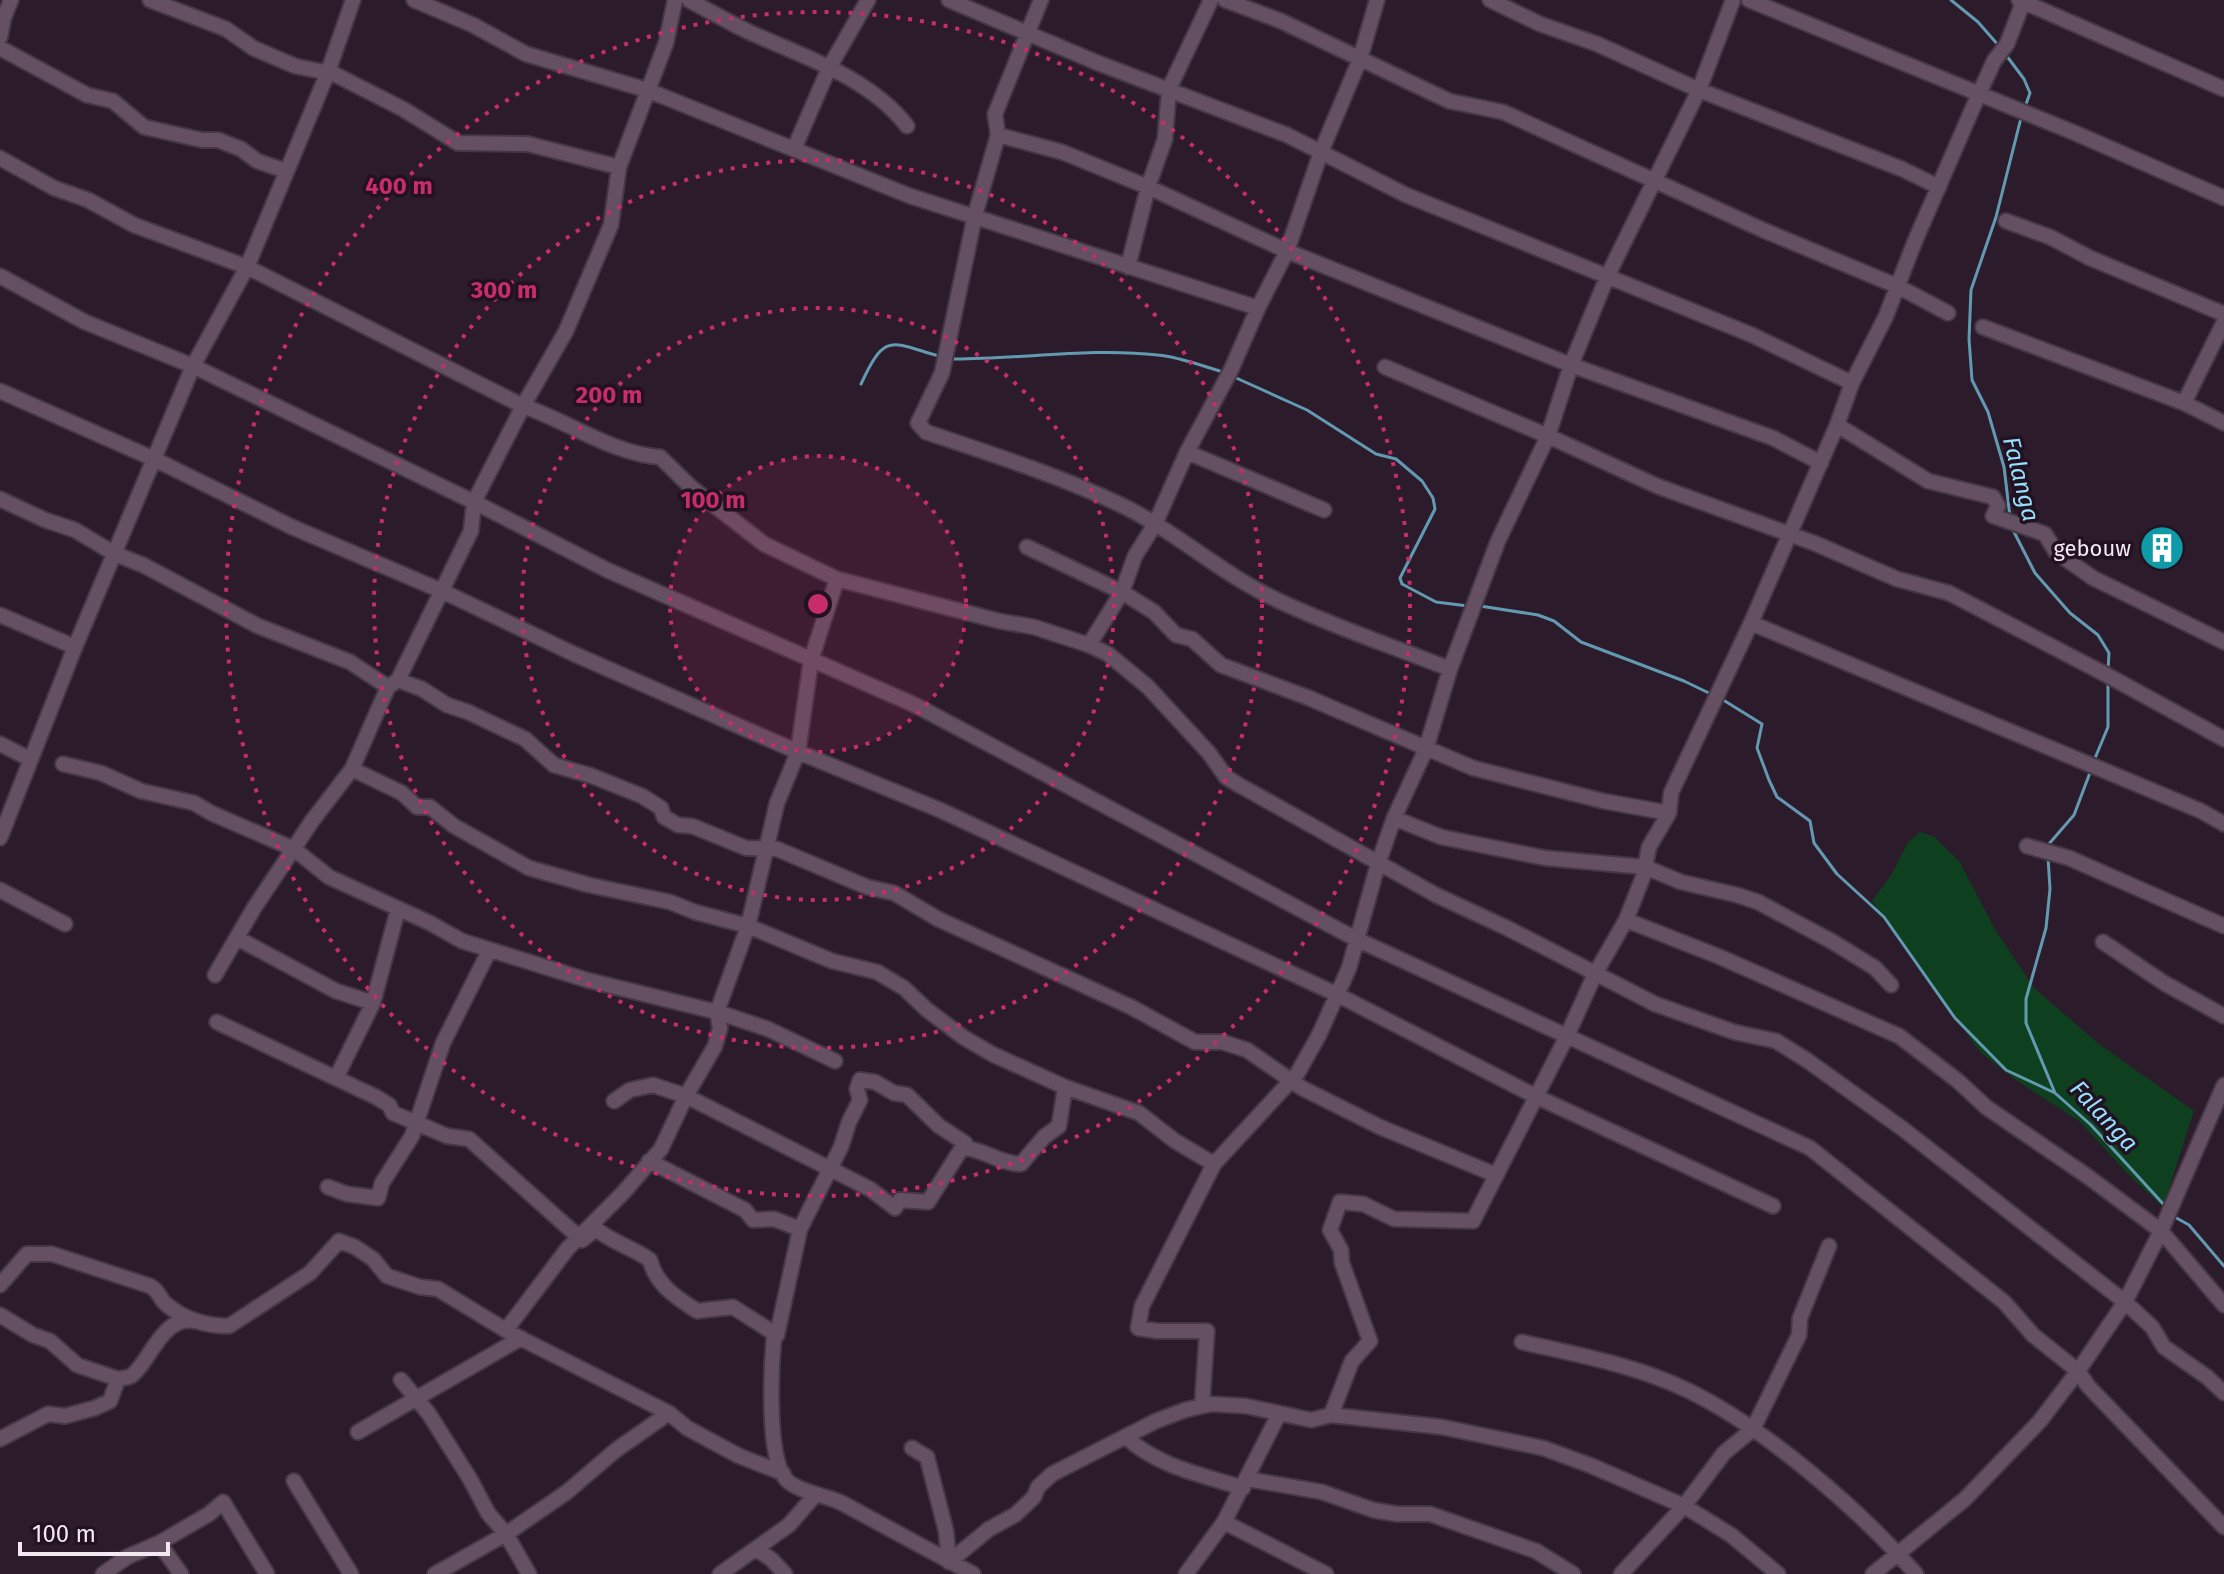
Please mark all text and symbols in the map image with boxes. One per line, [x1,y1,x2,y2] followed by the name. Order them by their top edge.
[365,172,433,200] text: 400 m
[470,276,537,304] text: 300 m
[576,381,642,409] text: 200 m
[1997,434,2045,524] water label: Falanga
[680,486,746,514] text: 100 m
[2138,524,2186,572] building icon: gebouw
[2053,535,2131,562] place label: gebouw
[804,590,832,618] centre of rings
[2064,1075,2144,1157] water label: Falanga
[20,1506,168,1556] scale bar
[32,1520,96,1548] text: 100 m

